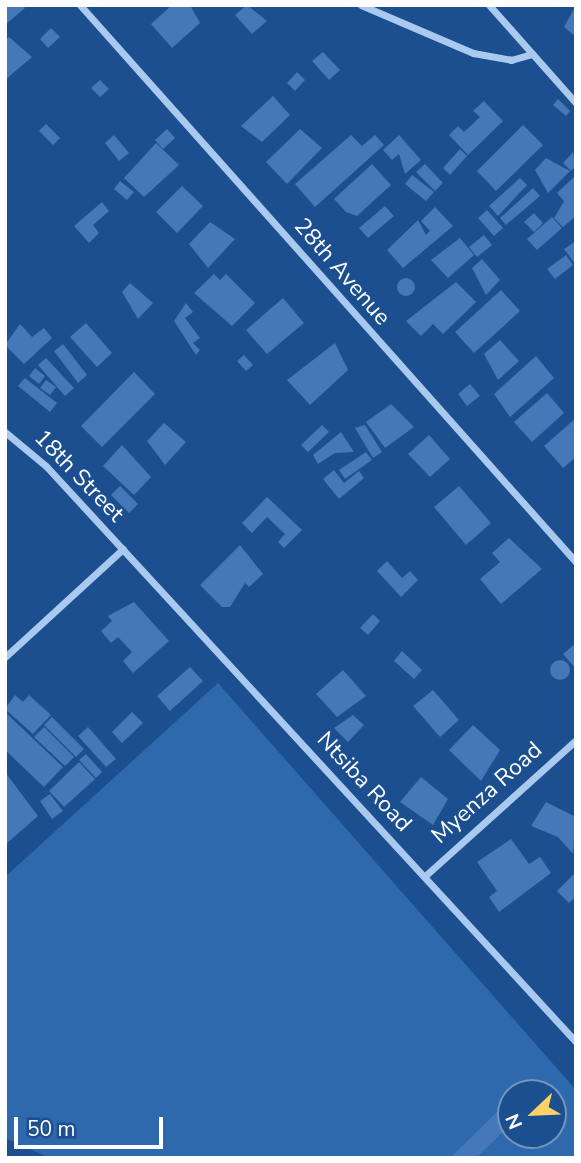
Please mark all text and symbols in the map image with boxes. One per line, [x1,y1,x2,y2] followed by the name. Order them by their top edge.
[288,213,396,331] street label: 28th Avenue
[28,424,130,528] street label: 18th Street
[311,726,417,838] street label: Ntsiba Road
[426,736,548,850] street label: Myenza Road
[497,1079,567,1149] north arrow
[18,1104,166,1148] scale bar
[500,1110,529,1133] text: N
[27,1115,76,1143] text: 50 m

